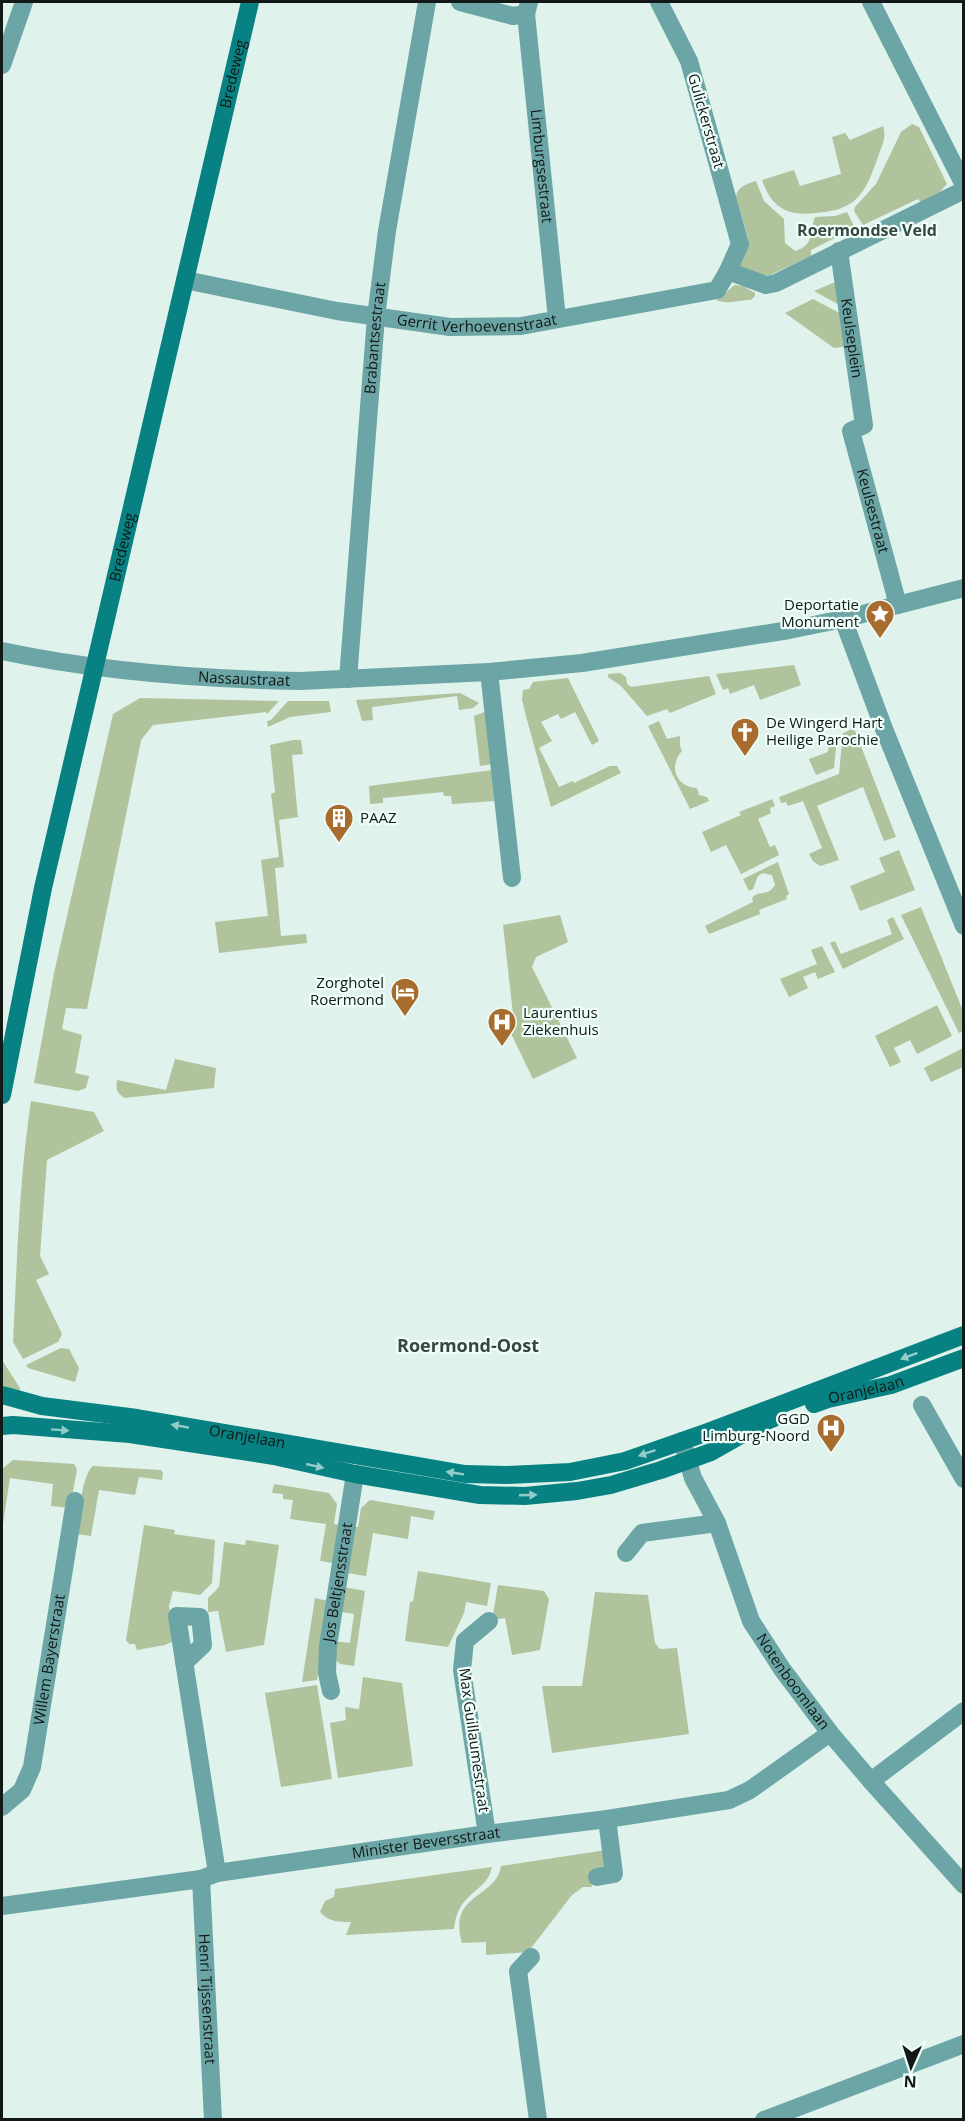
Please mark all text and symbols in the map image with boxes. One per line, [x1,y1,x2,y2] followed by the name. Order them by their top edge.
[215,37,250,110] street label: Bredeweg
[684,71,730,171] street label: Gulickerstraat
[527,108,558,224] street label: Limburgsestraat
[797,219,937,241] district label: Roermondse Veld
[359,281,389,395] street label: Brabantsestraat
[837,297,868,379] street label: Keulseplein
[396,309,558,336] street label: Gerrit Verhoevenstraat
[853,466,895,555] street label: Keulsestraat
[104,511,139,583] street label: Bredeweg
[781,594,859,631] place label: Deportatie Monument
[864,598,896,640] place icon: Deportatie Monument
[197,666,290,690] street label: Nassaustraat
[766,712,883,749] place label: De Wingerd Hart Heilige Parochie
[729,716,761,758] church icon: De Wingerd Hart Heilige Parochie
[323,802,355,844] building icon: PAAZ
[360,807,397,827] place label: PAAZ
[310,972,384,1009] place label: Zorghotel Roermond
[389,976,421,1018] hotel icon: Zorghotel Roermond
[523,1002,599,1039] place label: Laurentius Ziekenhuis
[486,1006,518,1048] hospital icon: Laurentius Ziekenhuis
[397,1333,539,1357] district label: Roermond-Oost
[900,1352,918,1361] one-way arrow
[826,1370,907,1408] street label: Oranjelaan
[702,1408,810,1445] place label: GGD Limburg-Noord
[815,1412,847,1454] hospital icon: GGD Limburg-Noord
[208,1419,287,1452] street label: Oranjelaan
[171,1421,190,1430] one-way arrow
[50,1425,69,1434] one-way arrow
[638,1449,656,1458] one-way arrow
[306,1461,324,1471] one-way arrow
[446,1468,465,1477] one-way arrow
[519,1491,538,1500] one-way arrow
[317,1521,356,1645] street label: Jos Beltjensstraat
[28,1593,69,1726] street label: Willem Bayerstraat
[752,1629,835,1733] street label: Notenboomlaan
[455,1666,495,1813] street label: Max Guillaumestraat
[350,1821,501,1862] street label: Minister Beversstraat
[195,1933,221,2065] street label: Henri Tijssenstraat
[881,2037,941,2097] north arrow
[903,2071,917,2093] text: N

